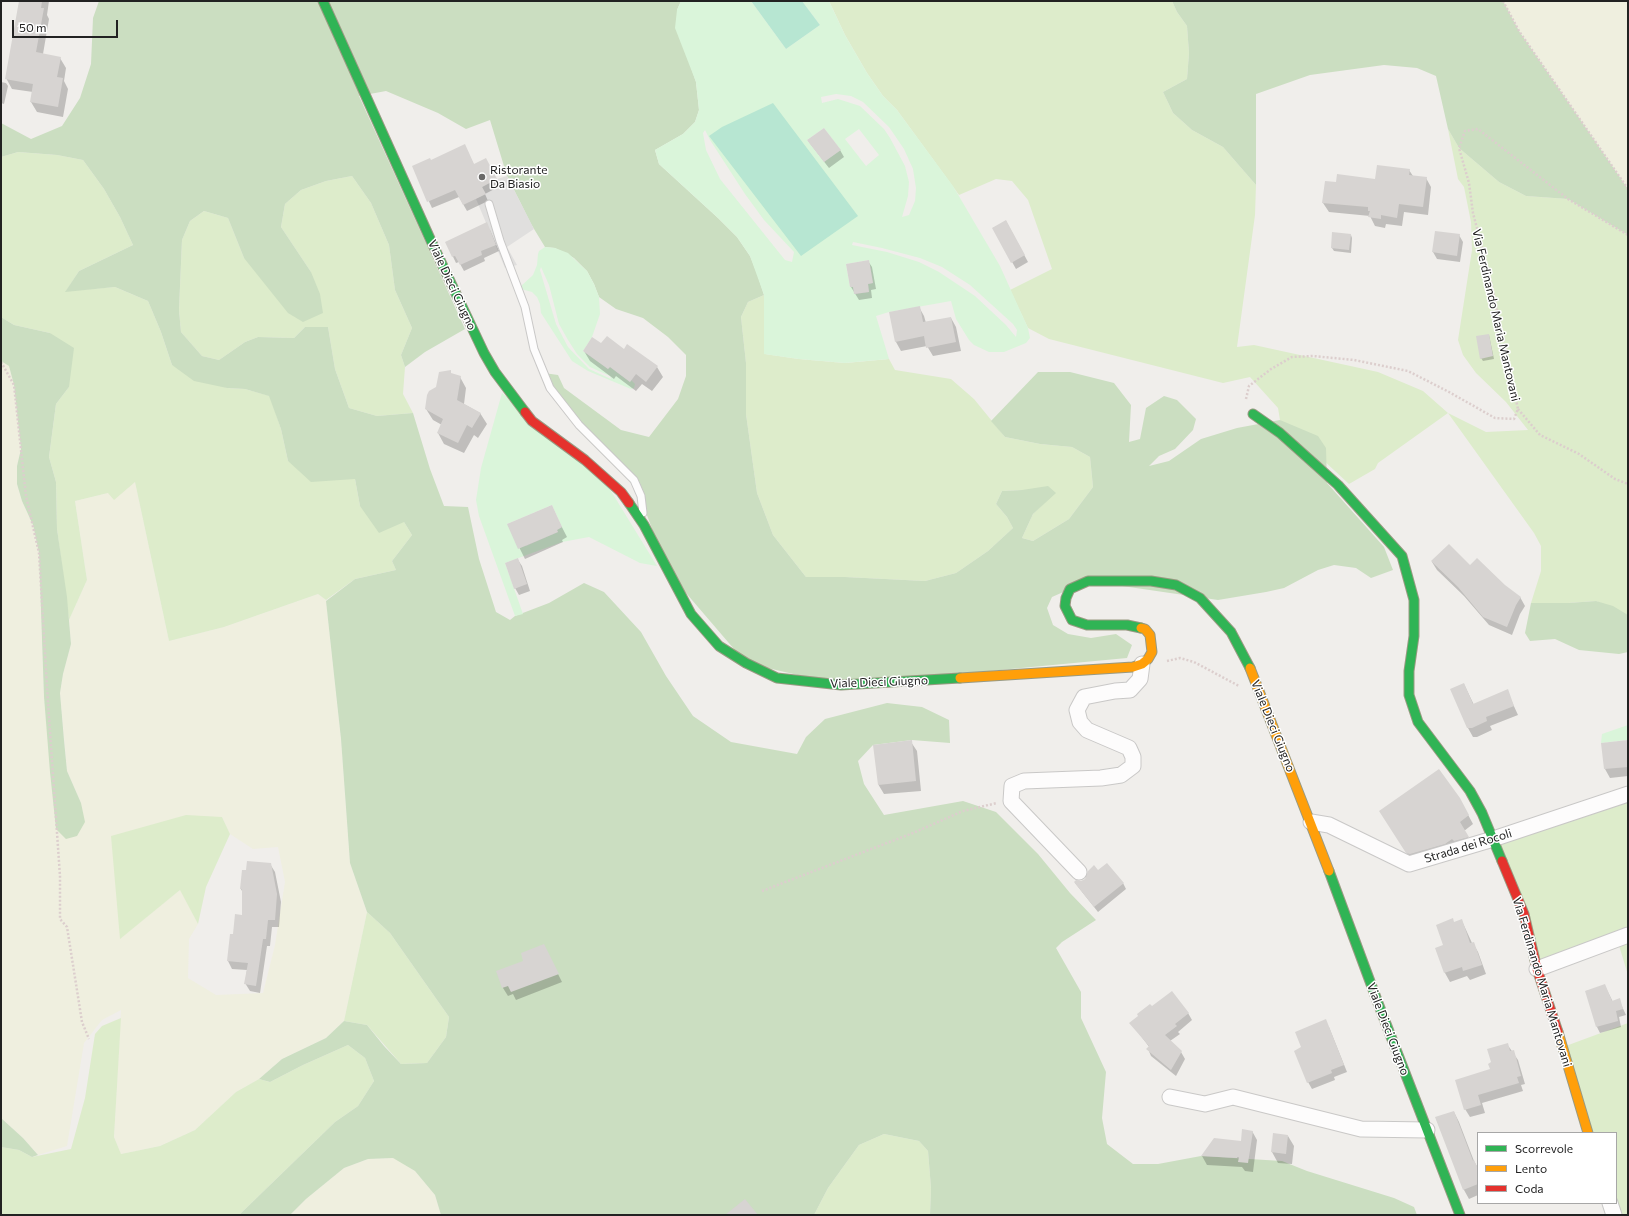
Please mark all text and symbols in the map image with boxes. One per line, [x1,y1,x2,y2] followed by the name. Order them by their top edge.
[14,12,120,38] scale bar
[19,20,47,34] text: 50 m
[490,163,548,191] place label: Ristorante Da Biasio
[477,172,487,182] marker: Ristorante Da Biasio
[1469,227,1523,403] street label: Via Ferdinando Maria Mantovani
[425,238,479,332] street label: Viale Dieci Giugno
[830,673,928,691] street label: Viale Dieci Giugno
[1248,678,1298,774] street label: Viale Dieci Giugno
[1422,826,1514,866] street label: Strada dei Rocoli
[1509,895,1575,1069] street label: Via Ferdinando Maria Mantovani
[1364,981,1412,1077] street label: Viale Dieci Giugno
[1477,1132,1617,1204] legend
[1515,1141,1573,1155] text: Scorrevole
[1515,1161,1547,1175] text: Lento
[1515,1181,1544,1195] text: Coda

